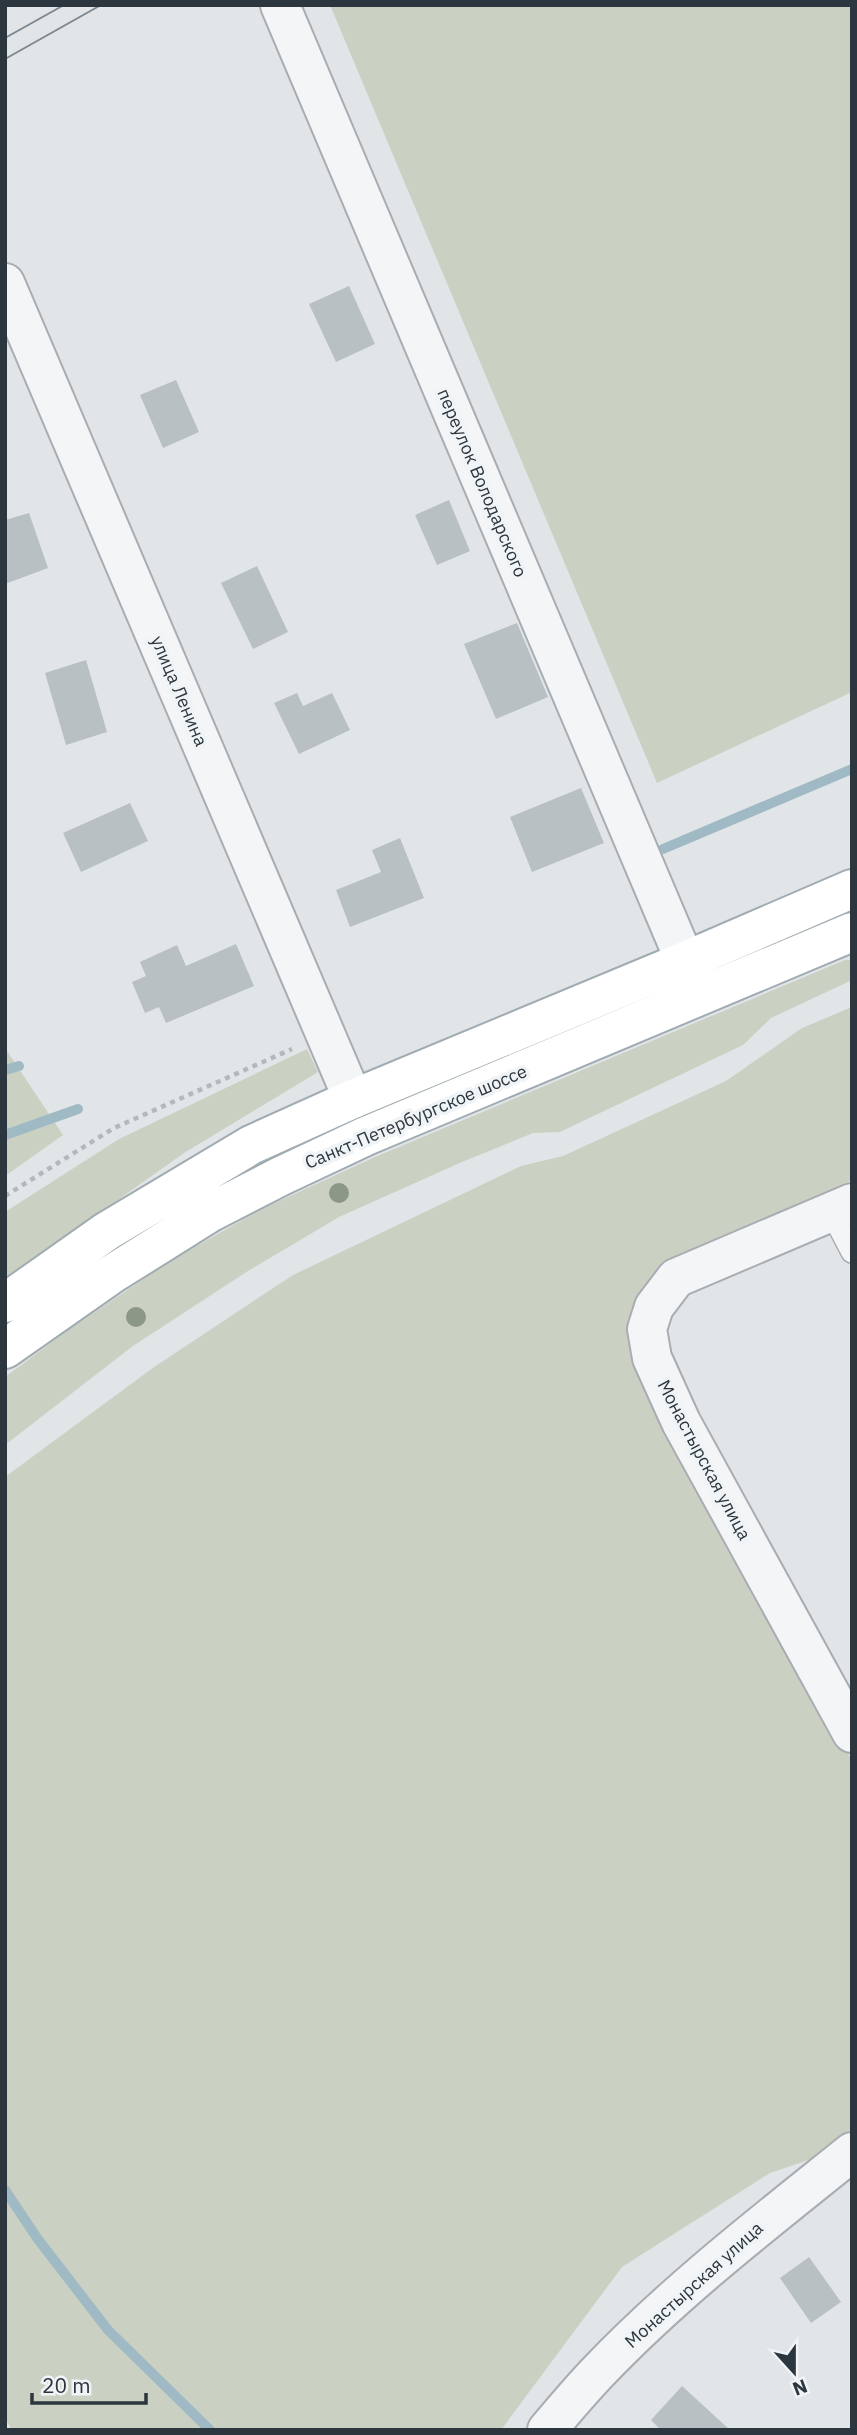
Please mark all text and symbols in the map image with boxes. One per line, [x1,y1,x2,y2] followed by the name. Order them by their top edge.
[432,385,533,581] street label: переулок Володарского
[146,632,213,750] street label: улица Ленина
[301,1059,530,1174] street label: Санкт-Петербургское шоссе
[652,1376,757,1544] street label: Монастырская улица
[620,2216,768,2353] street label: Монастырская улица
[759,2337,829,2407] north arrow
[32,2362,145,2406] scale bar
[42,2371,91,2399] text: 20 m
[789,2374,811,2402] text: N

